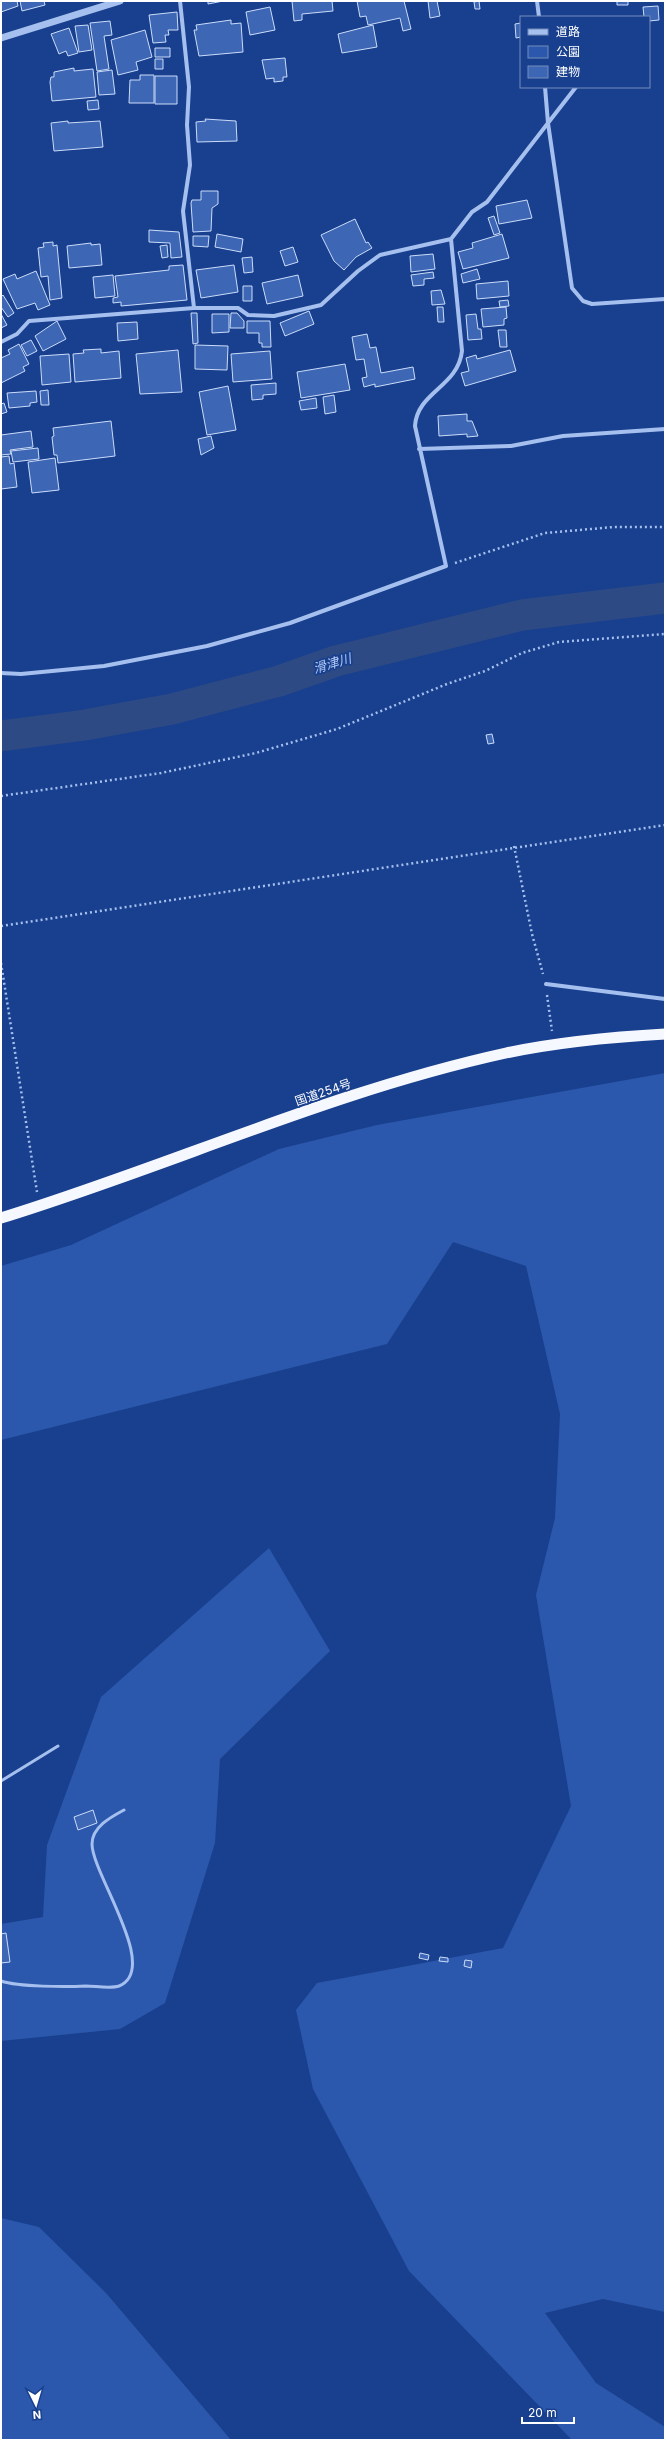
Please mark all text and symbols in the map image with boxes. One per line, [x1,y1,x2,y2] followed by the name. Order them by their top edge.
[520,16,650,88] legend
[556,24,580,39] text: 道路
[556,44,580,59] text: 公園
[556,64,580,79] text: 建物
[311,649,355,676] water label: 滑津川
[293,1075,353,1109] street label: 国道254号
[16,2385,56,2425] north arrow
[522,2399,574,2425] scale bar
[528,2405,557,2420] text: 20 m
[32,2408,42,2422] text: N

